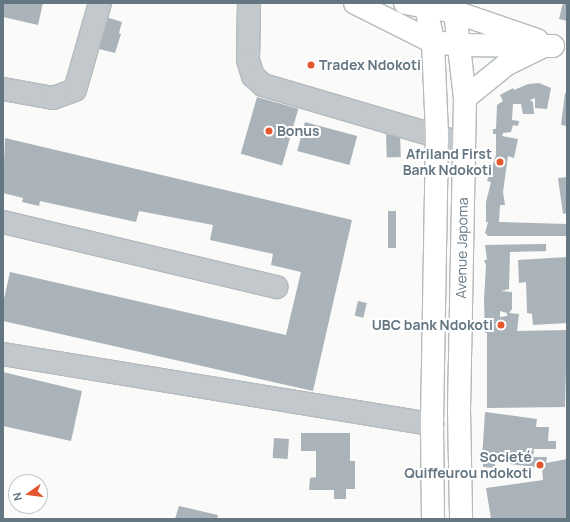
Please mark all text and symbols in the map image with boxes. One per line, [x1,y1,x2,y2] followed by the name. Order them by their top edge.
[319,57,421,73] place label: Tradex Ndokoti
[306,60,316,70] marker: Tradex Ndokoti
[277,123,320,139] place label: Bonus
[264,126,274,136] marker: Bonus
[403,146,492,178] place label: Afriland First Bank Ndokoti
[495,157,505,167] marker: Afriland First Bank Ndokoti
[453,197,471,299] street label: Avenue Japoma
[372,317,493,333] place label: UBC bank Ndokoti
[496,320,506,330] marker: UBC bank Ndokoti
[404,449,532,482] place label: Societé Quiffeurou ndokoti
[535,460,545,470] marker: Societé Quiffeurou ndokoti
[8,474,48,514] north arrow
[9,491,25,502] text: N

